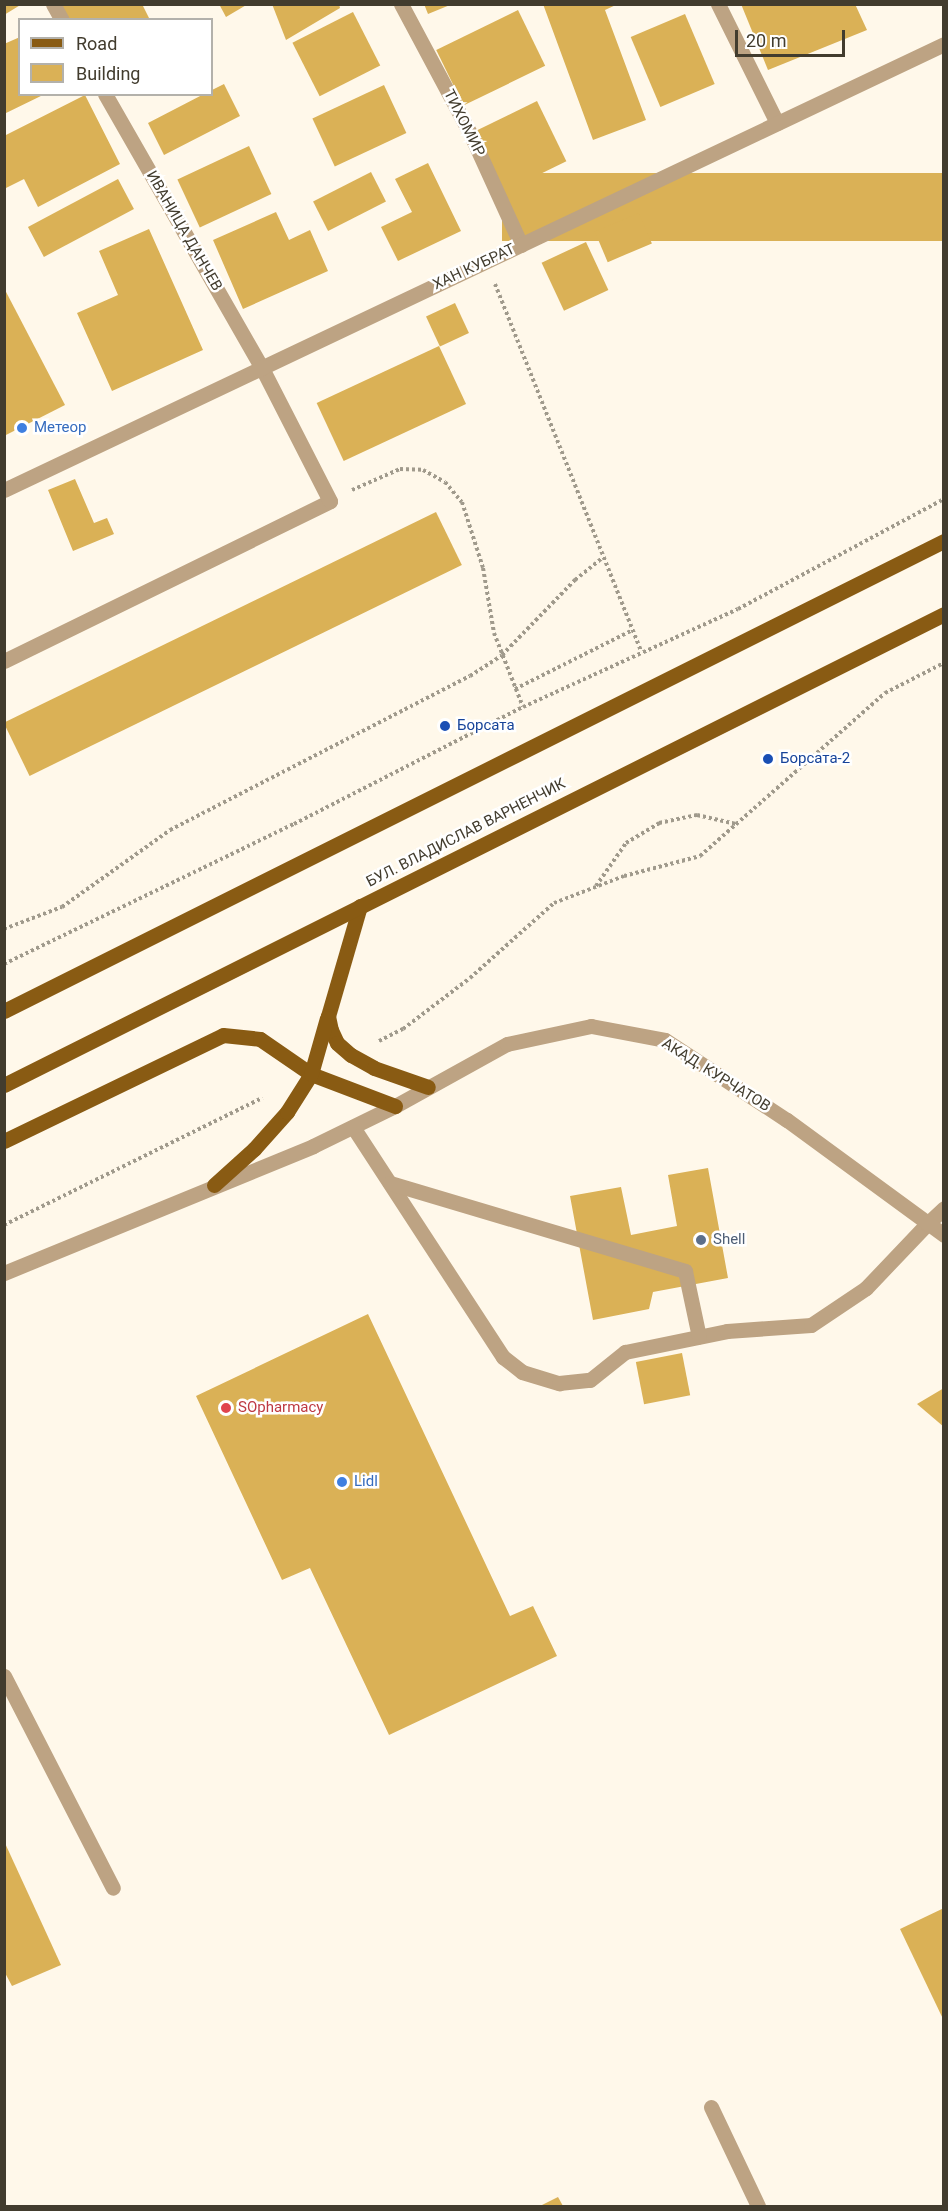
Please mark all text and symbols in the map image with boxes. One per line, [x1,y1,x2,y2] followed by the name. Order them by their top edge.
[18,18,213,96] legend
[738,18,848,56] scale bar
[746,30,786,51] text: 20 m
[76,33,117,54] text: Road
[76,63,140,84] text: Building
[440,87,488,159] street label: ТИХОМИР
[142,168,226,294] street label: ИВАНИЦА ДАНЧЕВ
[430,240,518,294] street label: ХАН КУБРАТ
[34,419,87,437] place label: Метеор
[15,421,29,435] marker: Метеор
[457,717,515,735] place label: Борсата
[438,719,452,733] marker: Борсата
[780,750,850,768] place label: Борсата-2
[761,752,775,766] marker: Борсата-2
[363,775,569,891] street label: БУЛ. ВЛАДИСЛАВ ВАРНЕНЧИК
[658,1034,774,1116] street label: АКАД. КУРЧАТОВ
[713,1231,745,1249] place label: Shell
[694,1233,708,1247] marker: Shell
[238,1399,323,1417] place label: SOpharmacy
[219,1401,233,1415] marker: SOpharmacy
[354,1473,378,1491] place label: Lidl
[335,1475,349,1489] marker: Lidl

